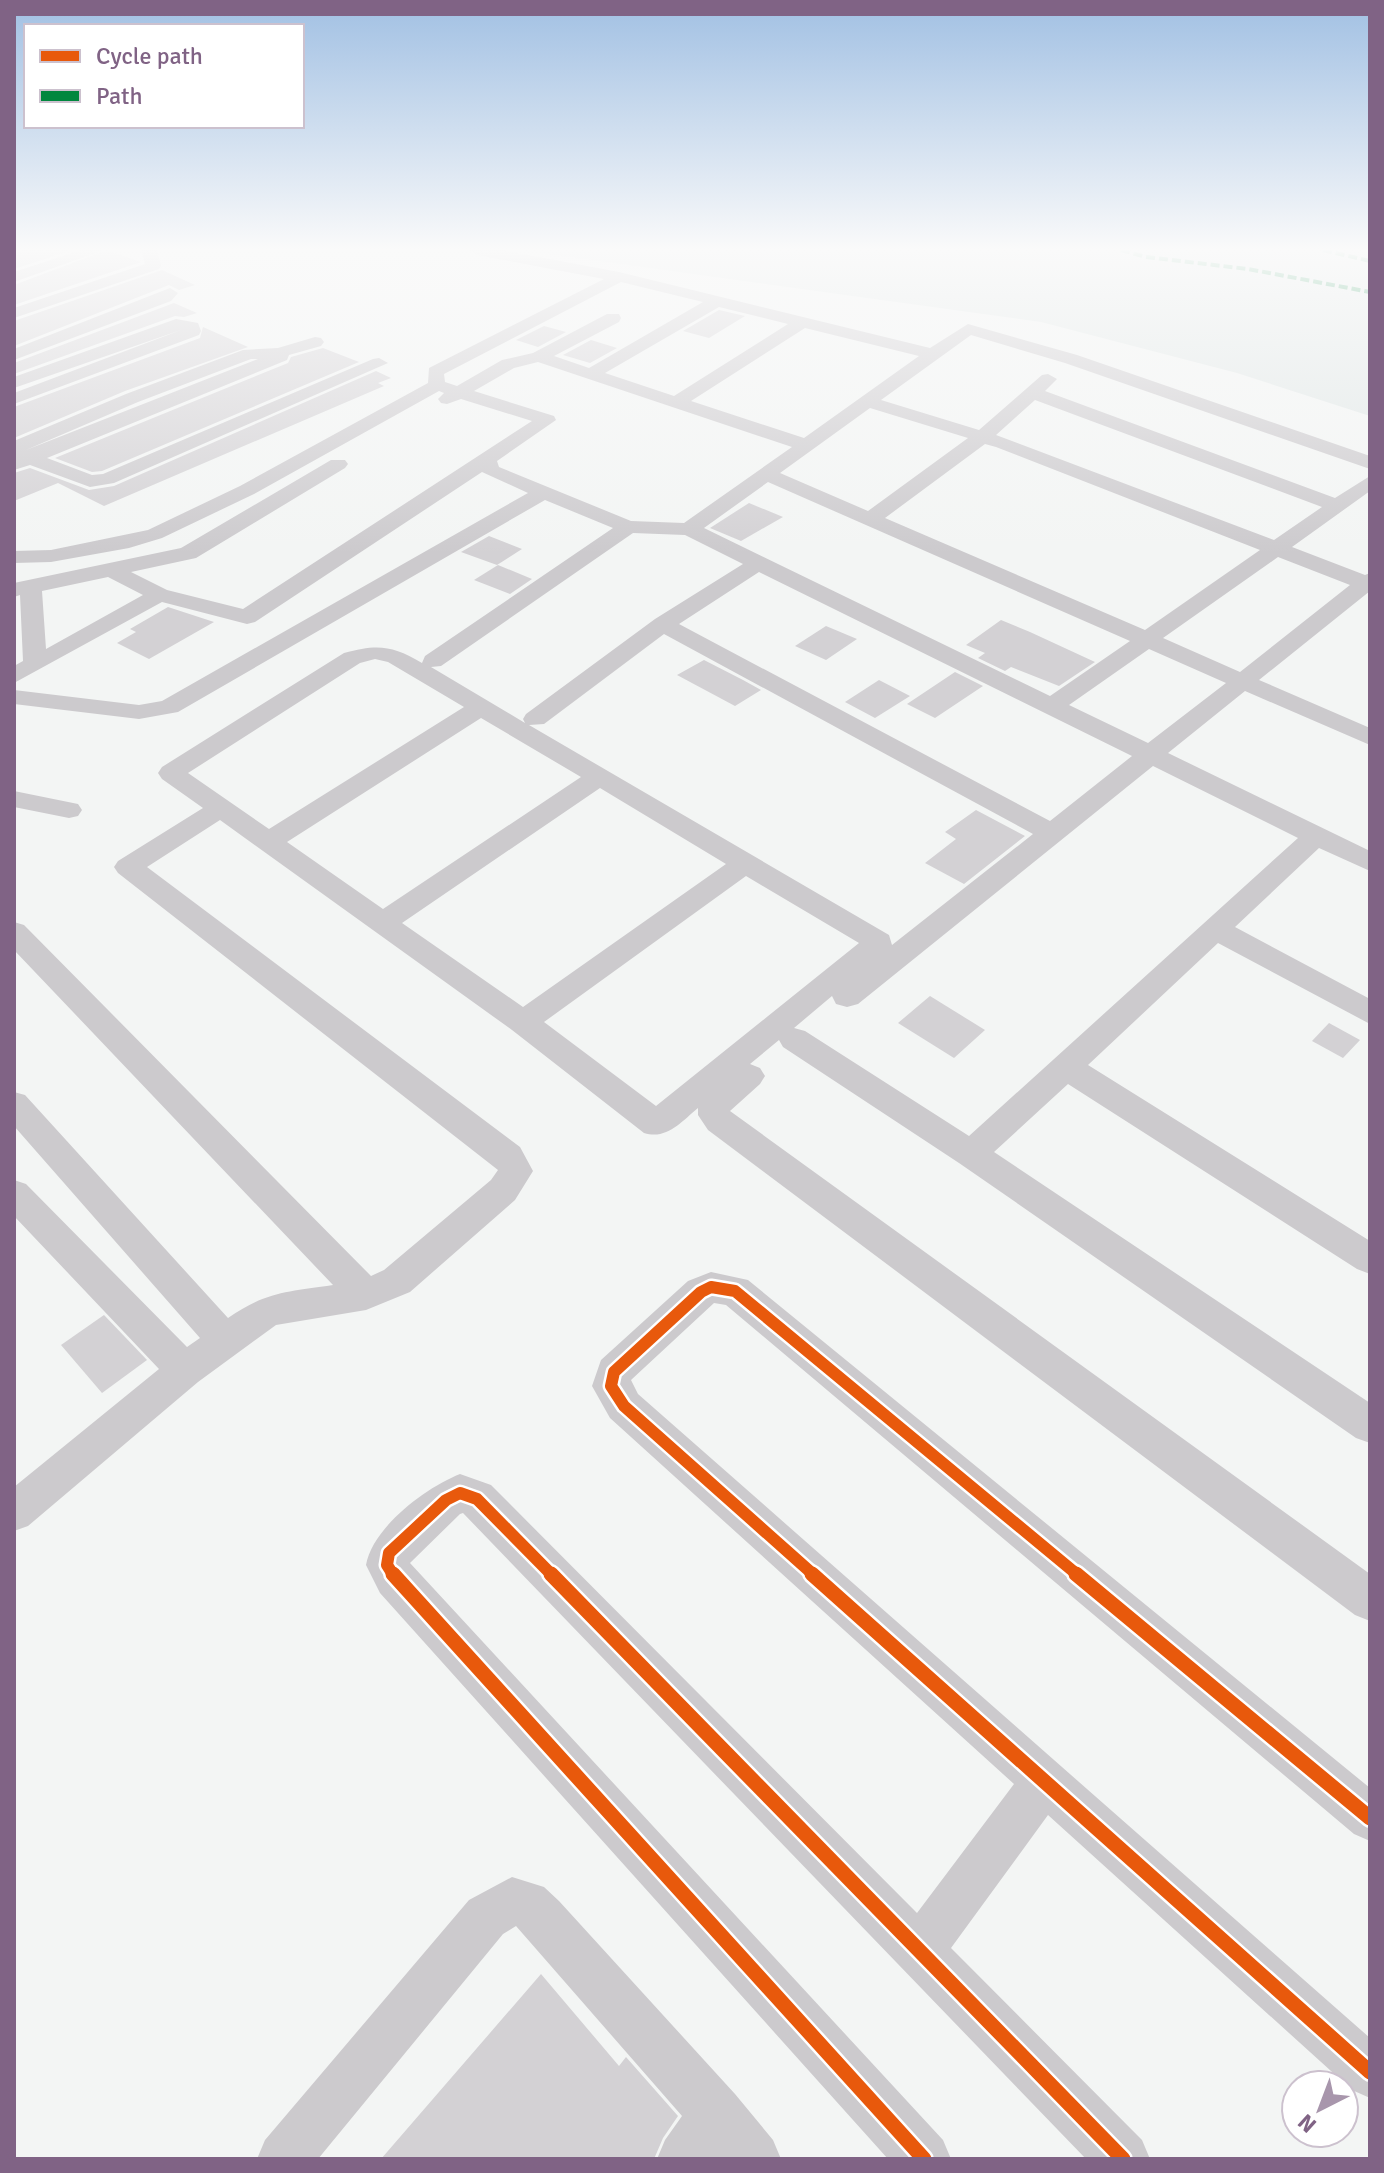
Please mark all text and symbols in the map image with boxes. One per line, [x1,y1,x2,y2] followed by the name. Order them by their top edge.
[24,24,304,128] legend
[96,41,203,71] text: Cycle path
[96,81,142,111] text: Path
[1280,2069,1360,2149] north arrow
[1292,2108,1322,2139] text: N

